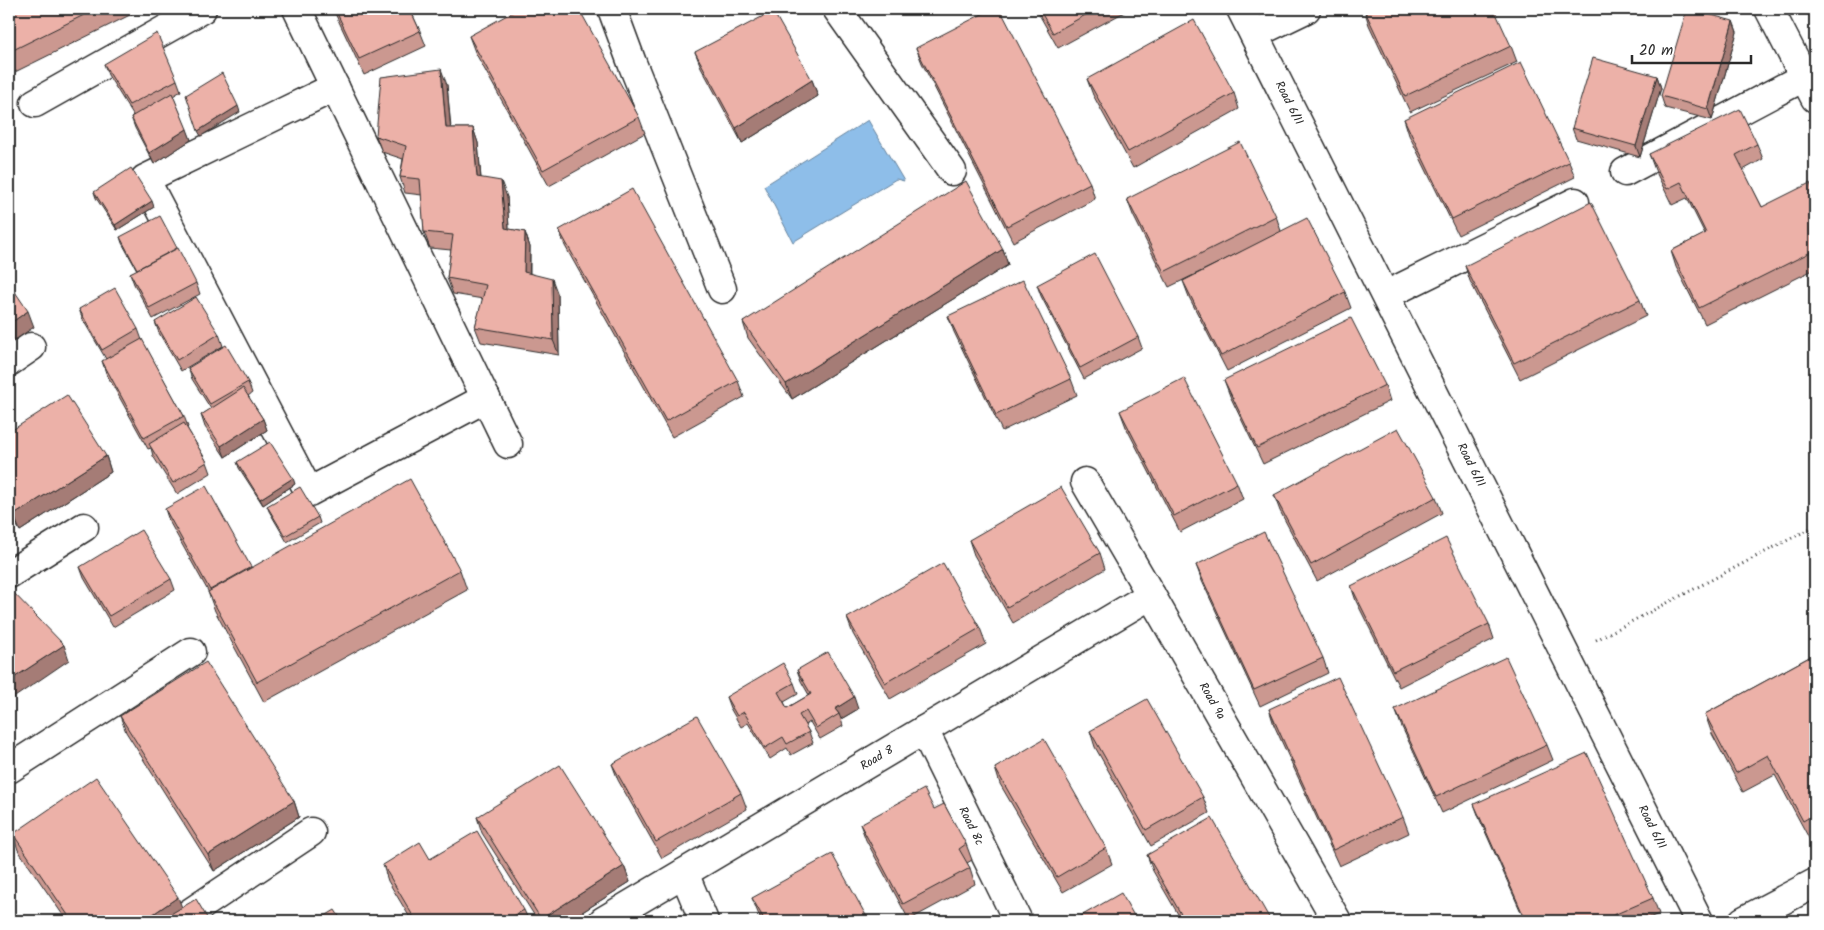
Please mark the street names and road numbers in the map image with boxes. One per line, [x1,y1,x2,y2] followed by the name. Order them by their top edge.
[1270,78,1308,129] street label: Road 6/11
[1452,440,1490,491] street label: Road 6/11
[1194,679,1231,724] street label: Road 9a
[857,740,898,775] street label: Road 8
[1633,802,1671,853] street label: Road 6/11
[953,803,989,849] street label: Road 8c

